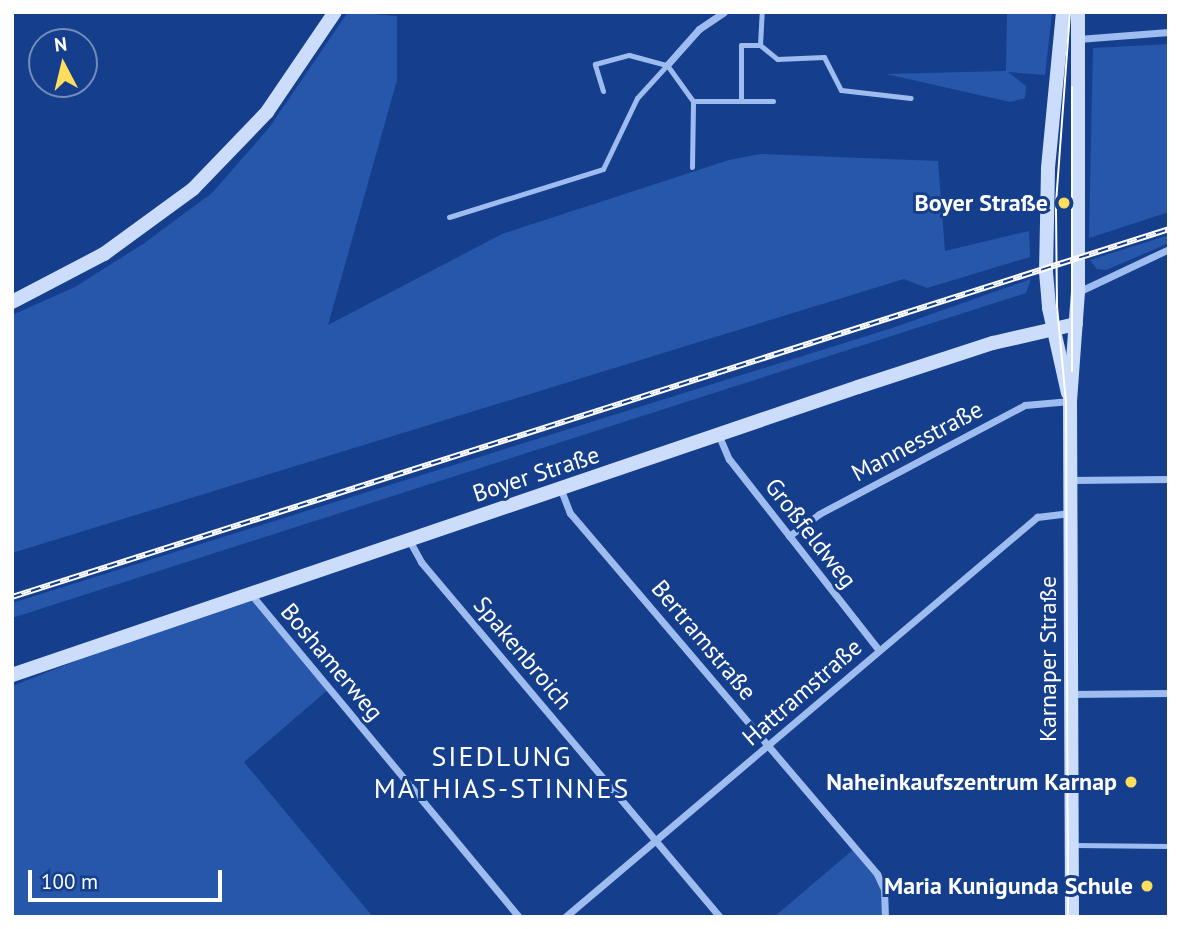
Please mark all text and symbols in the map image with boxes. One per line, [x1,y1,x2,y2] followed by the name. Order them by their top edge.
[28,28,98,98] north arrow
[53,31,68,57] text: N
[914,189,1048,217] place label: Boyer Straße
[1054,193,1074,213] marker: Boyer Straße
[847,394,987,488] street label: Mannesstraße
[469,440,603,508] street label: Boyer Straße
[759,472,863,594] street label: Großfeldweg
[646,574,762,706] street label: Bertramstraße
[1034,576,1062,742] street label: Karnaper Straße
[467,591,579,715] street label: Spakenbroich
[275,598,389,726] street label: Boshamerweg
[736,632,868,752] street label: Hattramstraße
[376,739,628,805] district label: SIEDLUNG MATHIAS-STINNES
[826,768,1117,796] place label: Naheinkaufszentrum Karnap
[1123,774,1139,790] marker: Naheinkaufszentrum Karnap
[32,856,226,900] scale bar
[41,868,98,895] text: 100 m
[884,872,1133,900] place label: Maria Kunigunda Schule
[1139,878,1155,894] marker: Maria Kunigunda Schule

